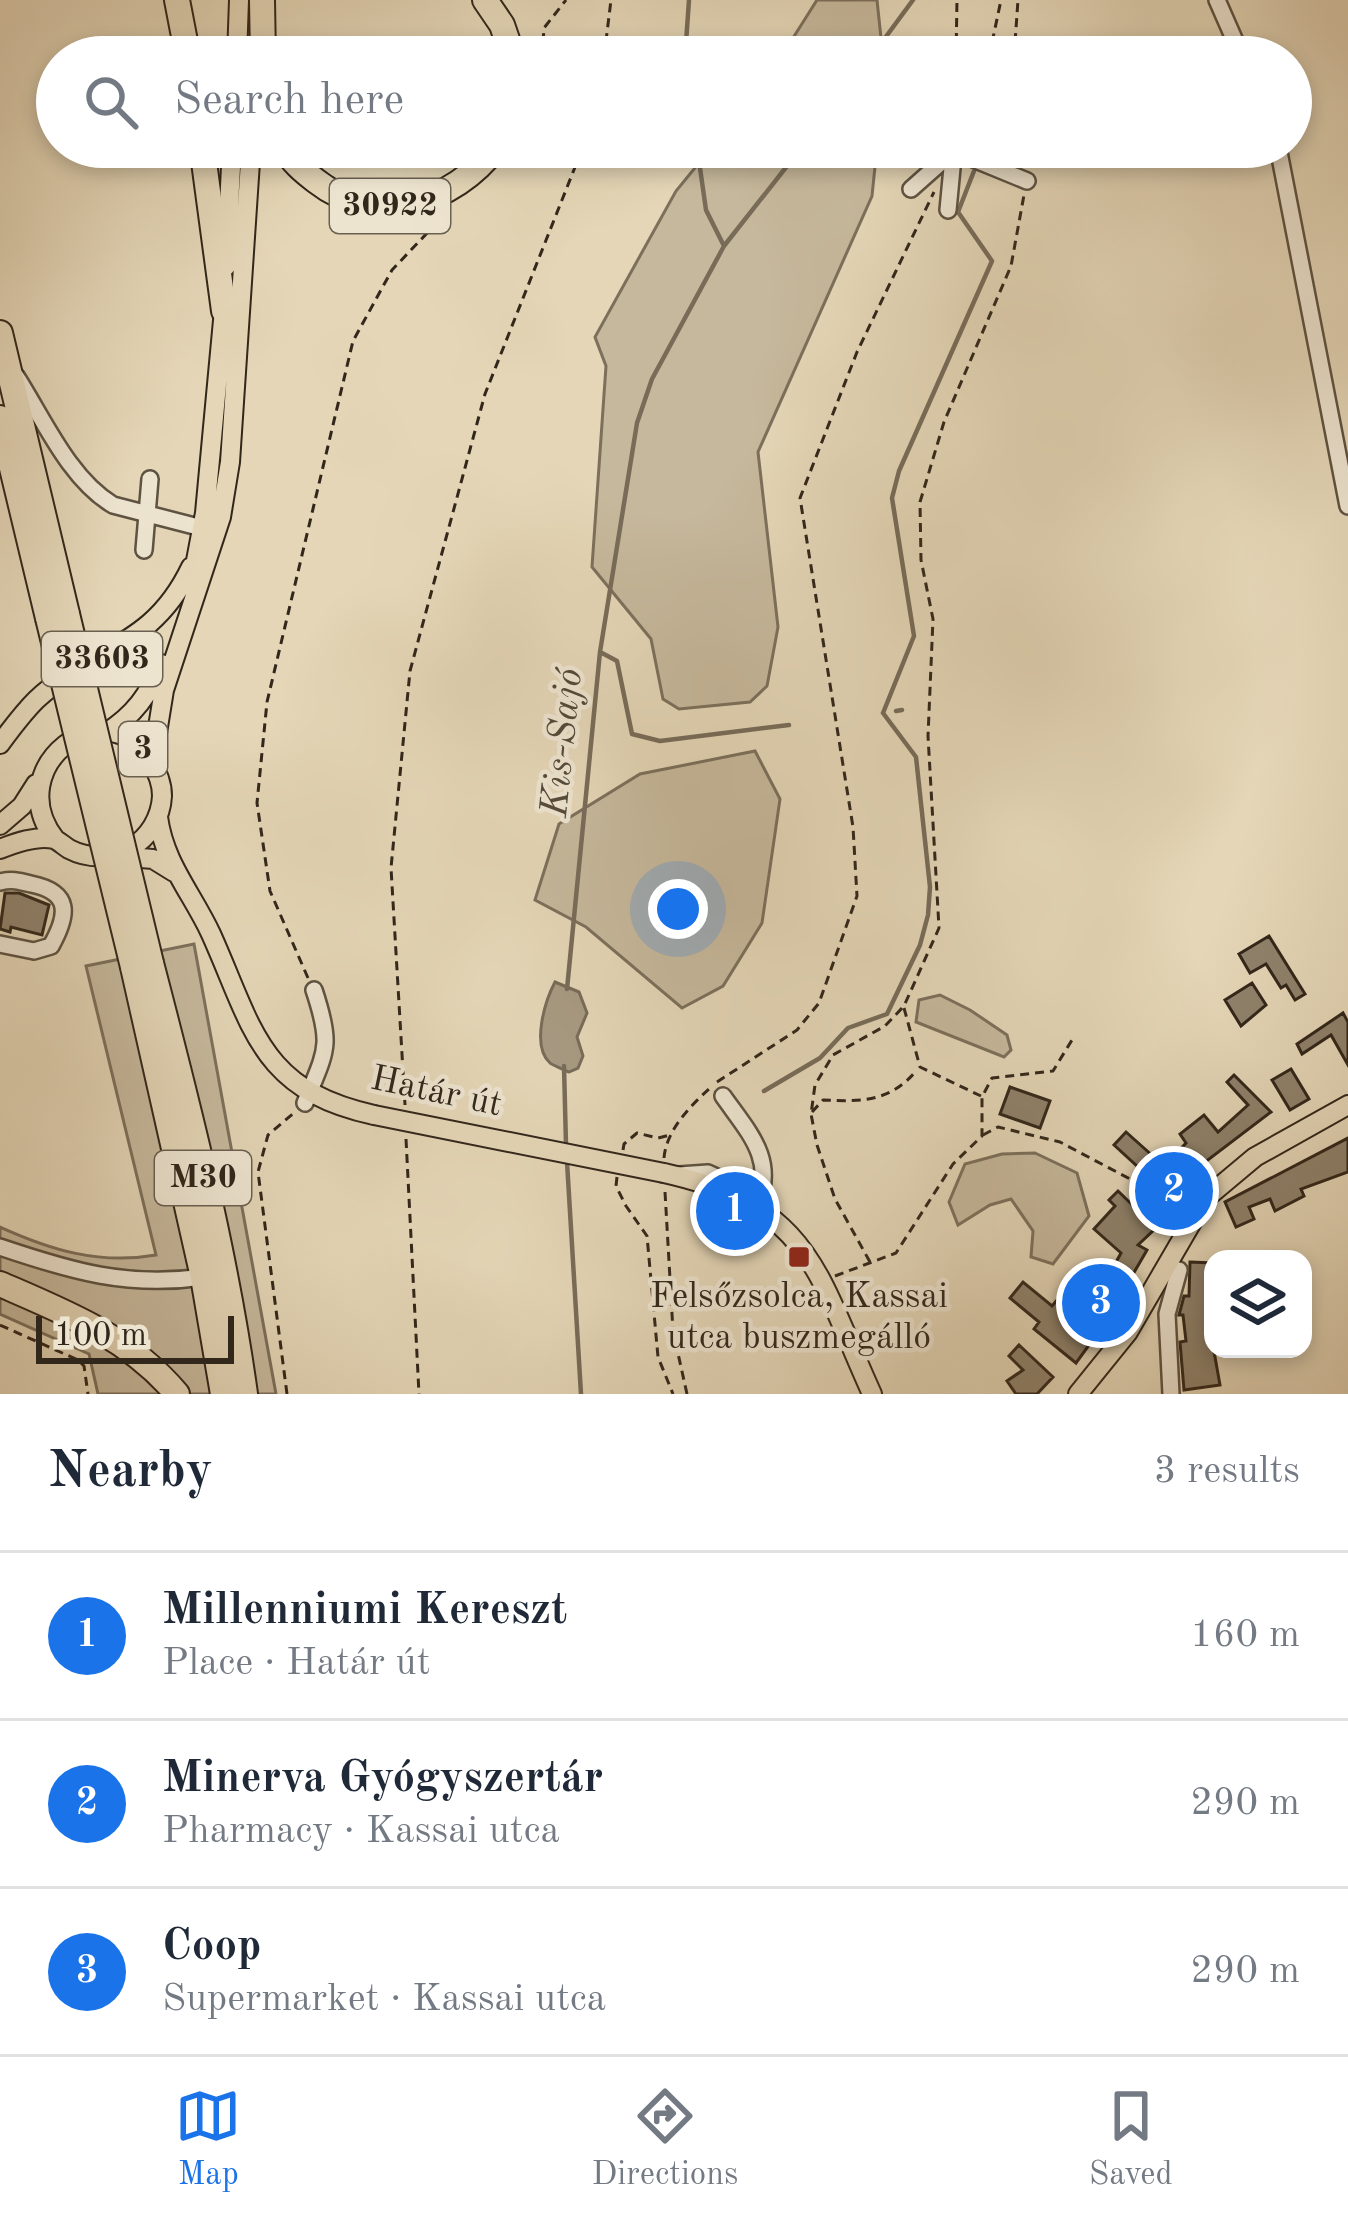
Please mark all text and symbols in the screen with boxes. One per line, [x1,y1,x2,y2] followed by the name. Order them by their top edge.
[36,36,1312,168] search box
[78,69,144,135] icon: search
[174,79,404,124] text: Search here
[330,179,450,233] road number: 30922
[42,632,162,686] road number: 33603
[536,666,590,820] water label: Kis-Sajó
[119,722,167,776] road number: 3
[648,879,708,939] your location
[367,1062,505,1124] street label: Határ út
[1135,1146,1213,1236] pin: 2
[155,1151,251,1205] road number: M30
[696,1166,774,1256] pin: 1
[786,1244,812,1270] marker: Felsőzsolca, Kassai utca buszmegálló
[1204,1250,1312,1358] map controls
[1204,1250,1312,1358] button: layers
[1062,1258,1140,1348] pin: 3
[650,1280,948,1357] place label: Felsőzsolca, Kassai utca buszmegálló
[36,1310,234,1363] scale bar
[54,1320,147,1353] text: 100 m
[48,1447,213,1498] text: Nearby
[1154,1452,1300,1491] text: 3 results
[162,1589,567,1634] text: Millenniumi Kereszt
[76,1616,98,1655] text: 1
[1190,1616,1300,1655] text: 160 m
[162,1644,430,1683] text: Place · Határ út
[162,1757,603,1802] text: Minerva Gyógyszertár
[76,1784,98,1823] text: 2
[1190,1784,1300,1823] text: 290 m
[162,1812,560,1851] text: Pharmacy · Kassai utca
[162,1925,262,1970] text: Coop
[76,1952,98,1991] text: 3
[1190,1952,1300,1991] text: 290 m
[162,1980,606,2019] text: Supermarket · Kassai utca
[175,2083,241,2196] tab: Map
[592,2083,738,2196] tab: Directions
[1089,2083,1173,2196] tab: Saved

